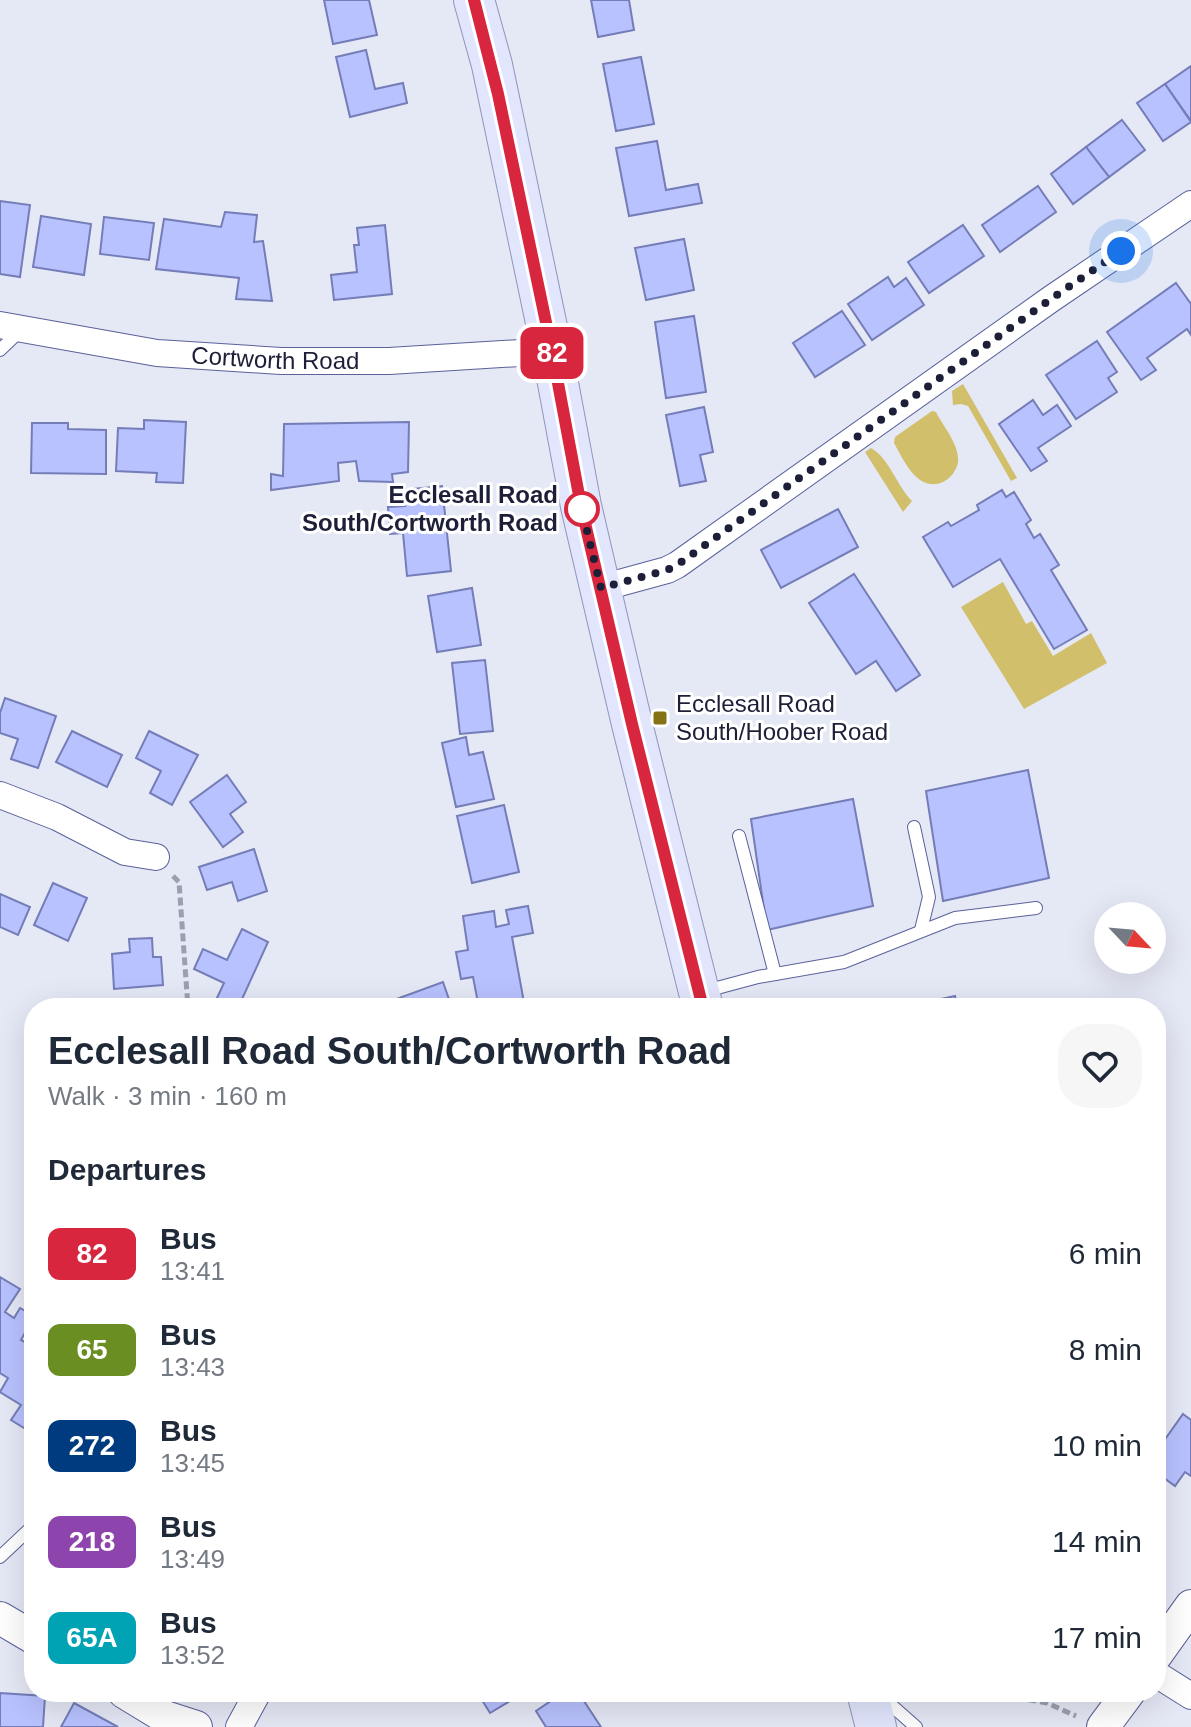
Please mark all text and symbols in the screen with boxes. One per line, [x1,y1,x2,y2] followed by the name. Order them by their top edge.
[1101,231,1141,271] your location
[516,327,588,379] line badge: 82
[536,337,568,368] text: 82
[191,341,359,374] street label: Cortworth Road
[302,481,558,536] place label: Ecclesall Road South/Cortworth Road
[565,492,599,526] marker: Ecclesall Road South/Cortworth Road
[676,690,888,745] place label: Ecclesall Road South/Hoober Road
[651,709,669,727] marker: Ecclesall Road South/Hoober Road
[1094,902,1166,974] north arrow
[1094,902,1166,974] map controls
[1058,1024,1142,1108] button: heart
[48,1030,732,1072] text: Ecclesall Road South/Cortworth Road
[48,1081,287,1111] text: Walk · 3 min · 160 m
[48,1153,206,1186] text: Departures
[160,1222,217,1255] text: Bus
[1069,1237,1142,1270] text: 6 min
[76,1238,108,1269] text: 82
[160,1256,225,1286] text: 13:41
[160,1318,217,1351] text: Bus
[1069,1333,1142,1366] text: 8 min
[76,1334,108,1365] text: 65
[160,1352,225,1382] text: 13:43
[160,1414,217,1447] text: Bus
[1052,1429,1142,1462] text: 10 min
[69,1430,115,1461] text: 272
[160,1448,225,1478] text: 13:45
[160,1510,217,1543] text: Bus
[1052,1525,1142,1558] text: 14 min
[69,1526,115,1557] text: 218
[160,1544,225,1574] text: 13:49
[160,1606,217,1639] text: Bus
[1052,1621,1142,1654] text: 17 min
[66,1622,118,1653] text: 65A
[160,1640,225,1670] text: 13:52

